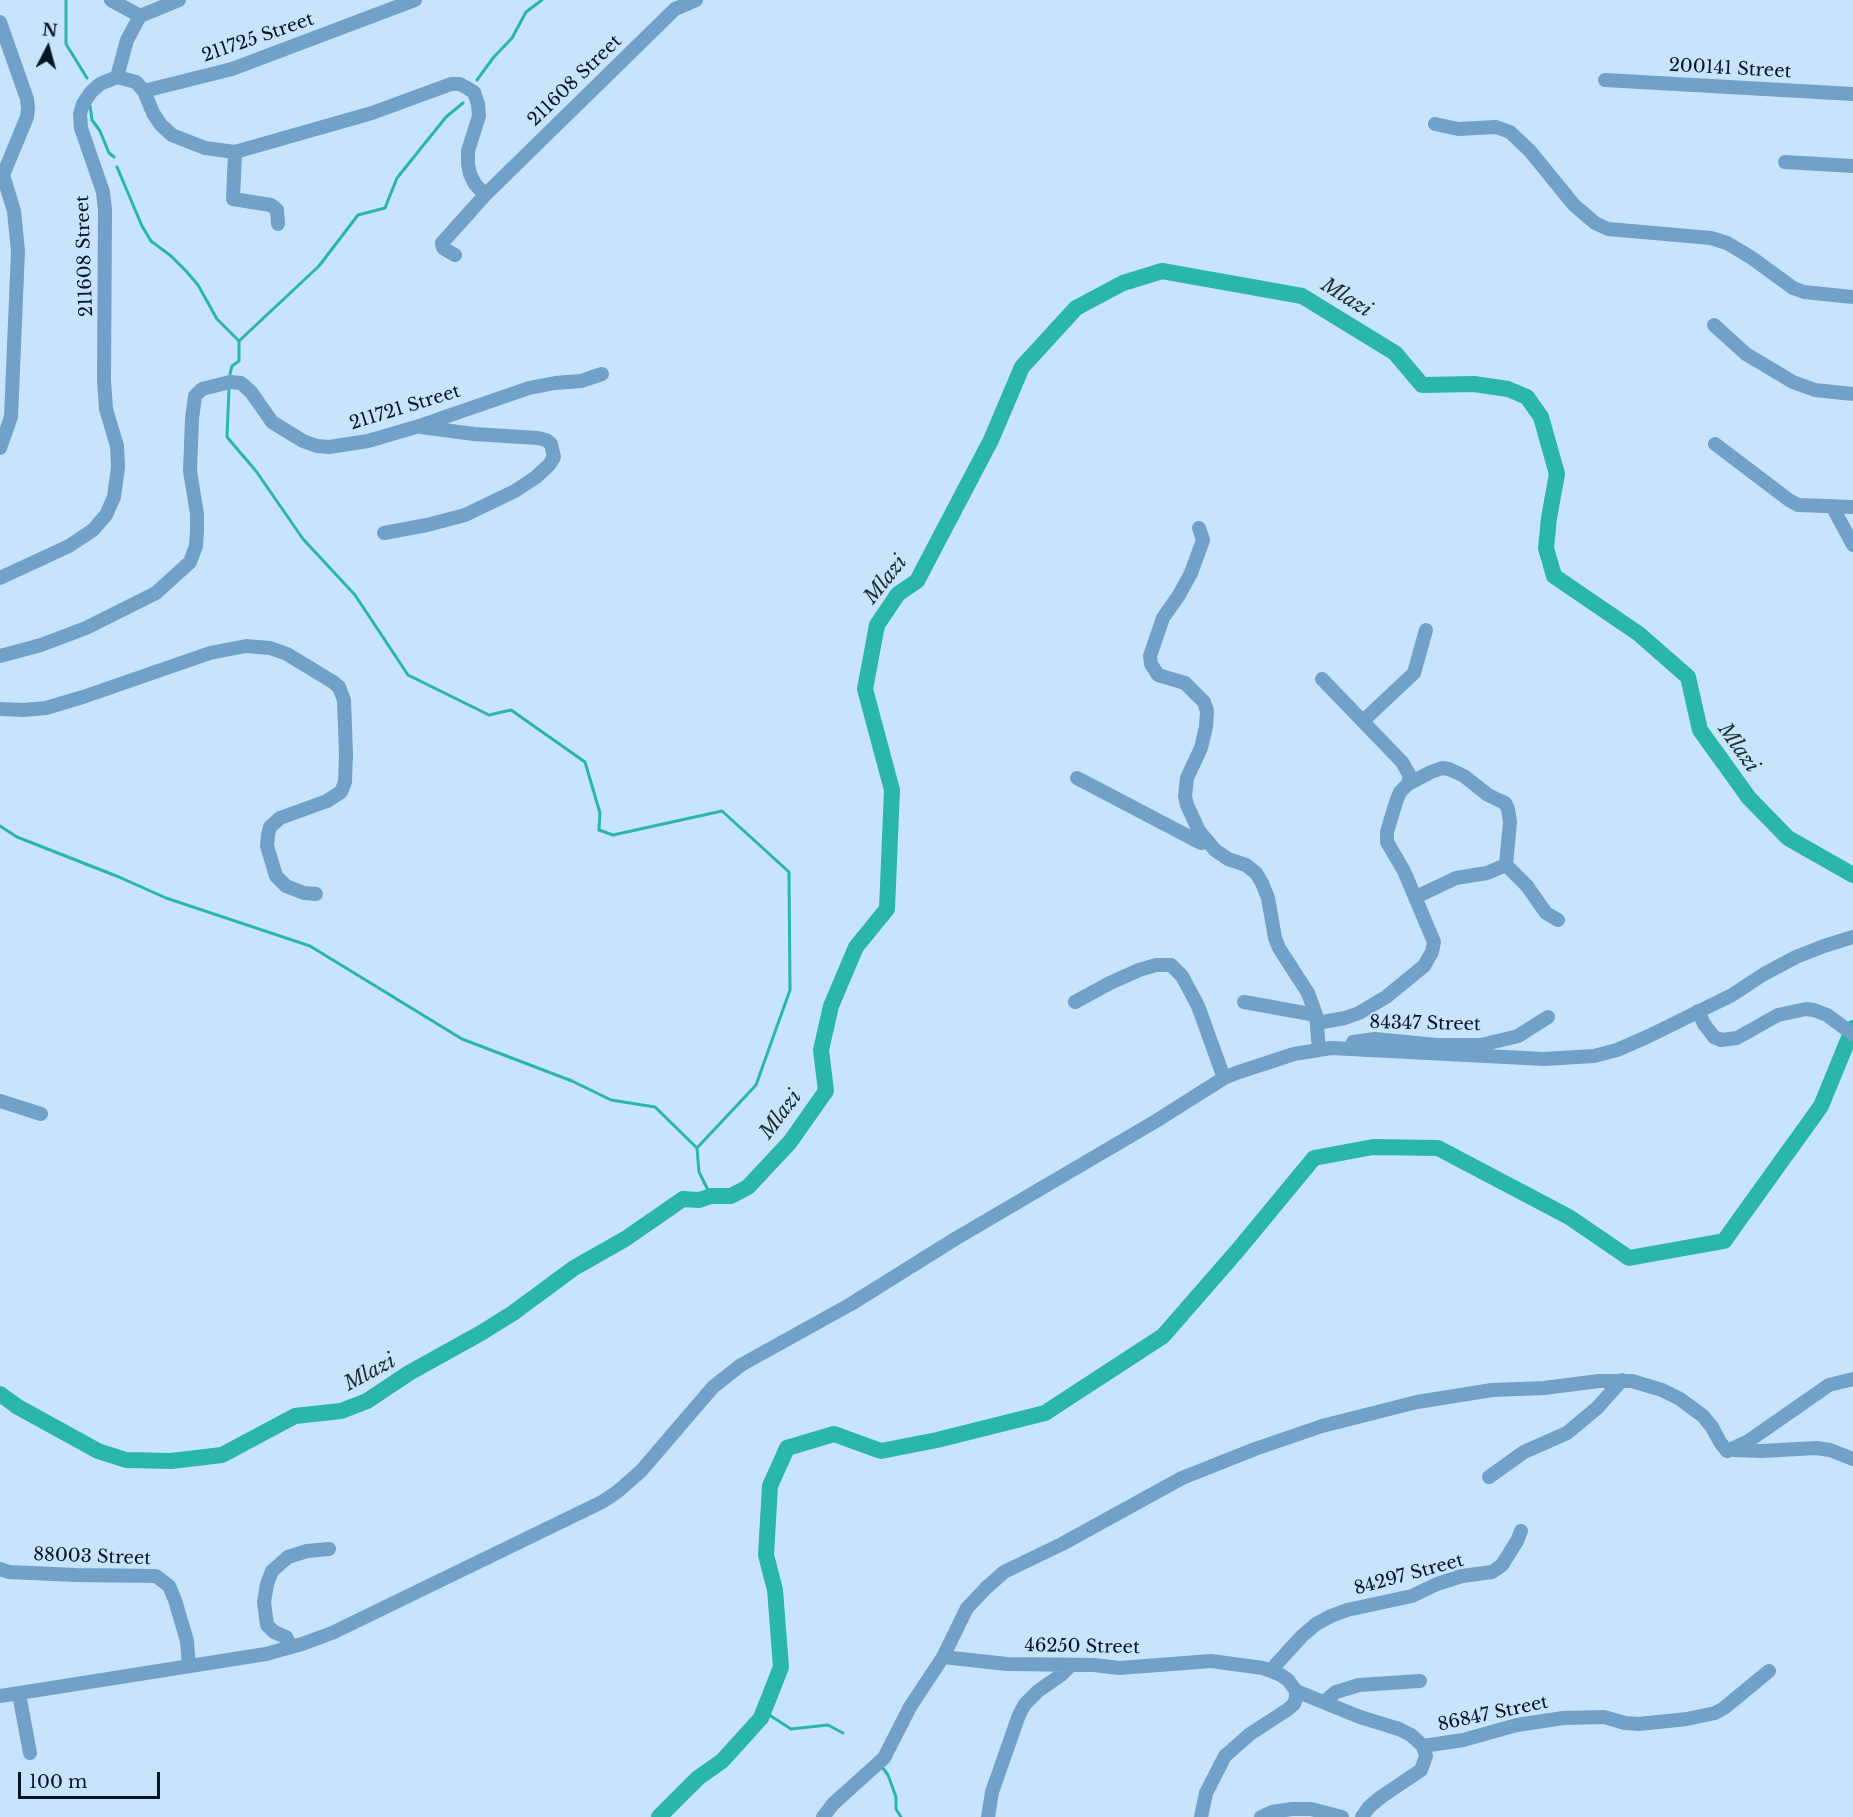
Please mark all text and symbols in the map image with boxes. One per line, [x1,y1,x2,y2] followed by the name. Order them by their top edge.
[199,9,317,67] street label: 211725 Street
[18,18,78,78] north arrow
[41,19,58,41] text: N
[524,31,626,131] street label: 211608 Street
[1668,55,1792,83] street label: 200141 Street
[72,195,98,317] street label: 211608 Street
[1316,273,1376,323] water label: Mlazi
[347,381,463,435] street label: 211721 Street
[859,551,913,609] water label: Mlazi
[1712,719,1764,777] water label: Mlazi
[1369,1012,1481,1036] street label: 84347 Street
[755,1086,807,1144] water label: Mlazi
[340,1349,400,1397] water label: Mlazi
[33,1544,151,1570] street label: 88003 Street
[1352,1550,1466,1600] street label: 84297 Street
[1024,1635,1140,1659] street label: 46250 Street
[1436,1692,1550,1736] street label: 86847 Street
[21,1760,164,1798] scale bar
[29,1771,87,1793] text: 100 m

